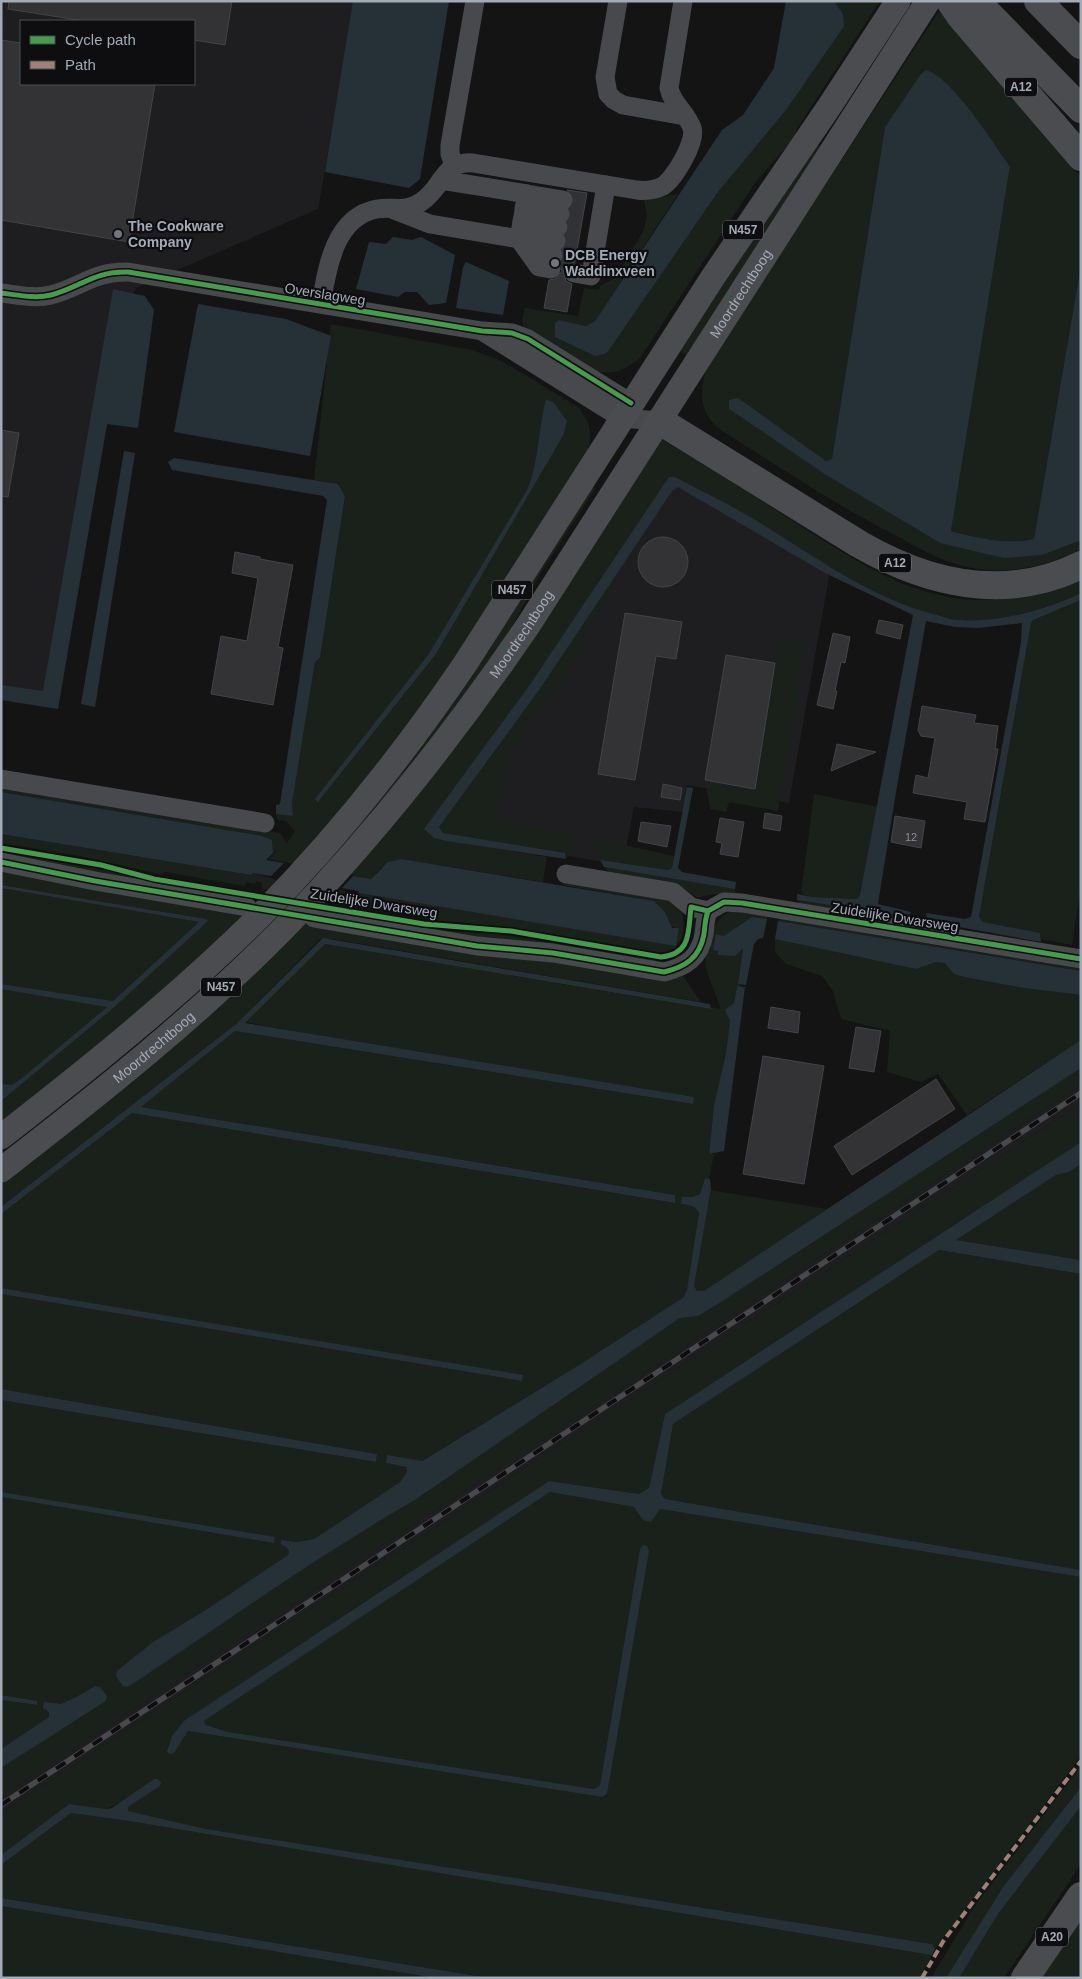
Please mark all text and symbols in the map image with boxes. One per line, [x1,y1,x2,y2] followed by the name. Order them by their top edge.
[20,20,195,85] legend
[65,31,136,48] text: Cycle path
[65,56,96,73] text: Path
[1005,77,1037,96] road number: A12
[128,218,224,250] place label: The Cookware Company
[723,220,763,240] road number: N457
[112,228,124,240] marker: The Cookware Company
[706,246,775,341] street label: Moordrechtboog
[565,247,655,279] place label: DCB Energy Waddinxveen
[549,257,561,269] marker: DCB Energy Waddinxveen
[283,280,367,308] street label: Overslagweg
[879,554,911,572] road number: A12
[492,580,532,600] road number: N457
[486,587,556,681] street label: Moordrechtboog
[905,831,917,843] house number: 12
[309,885,439,921] street label: Zuidelijke Dwarsweg
[830,899,960,935] street label: Zuidelijke Dwarsweg
[201,978,241,996] road number: N457
[110,1008,198,1086] street label: Moordrechtboog
[1036,1928,1068,1946] road number: A20

